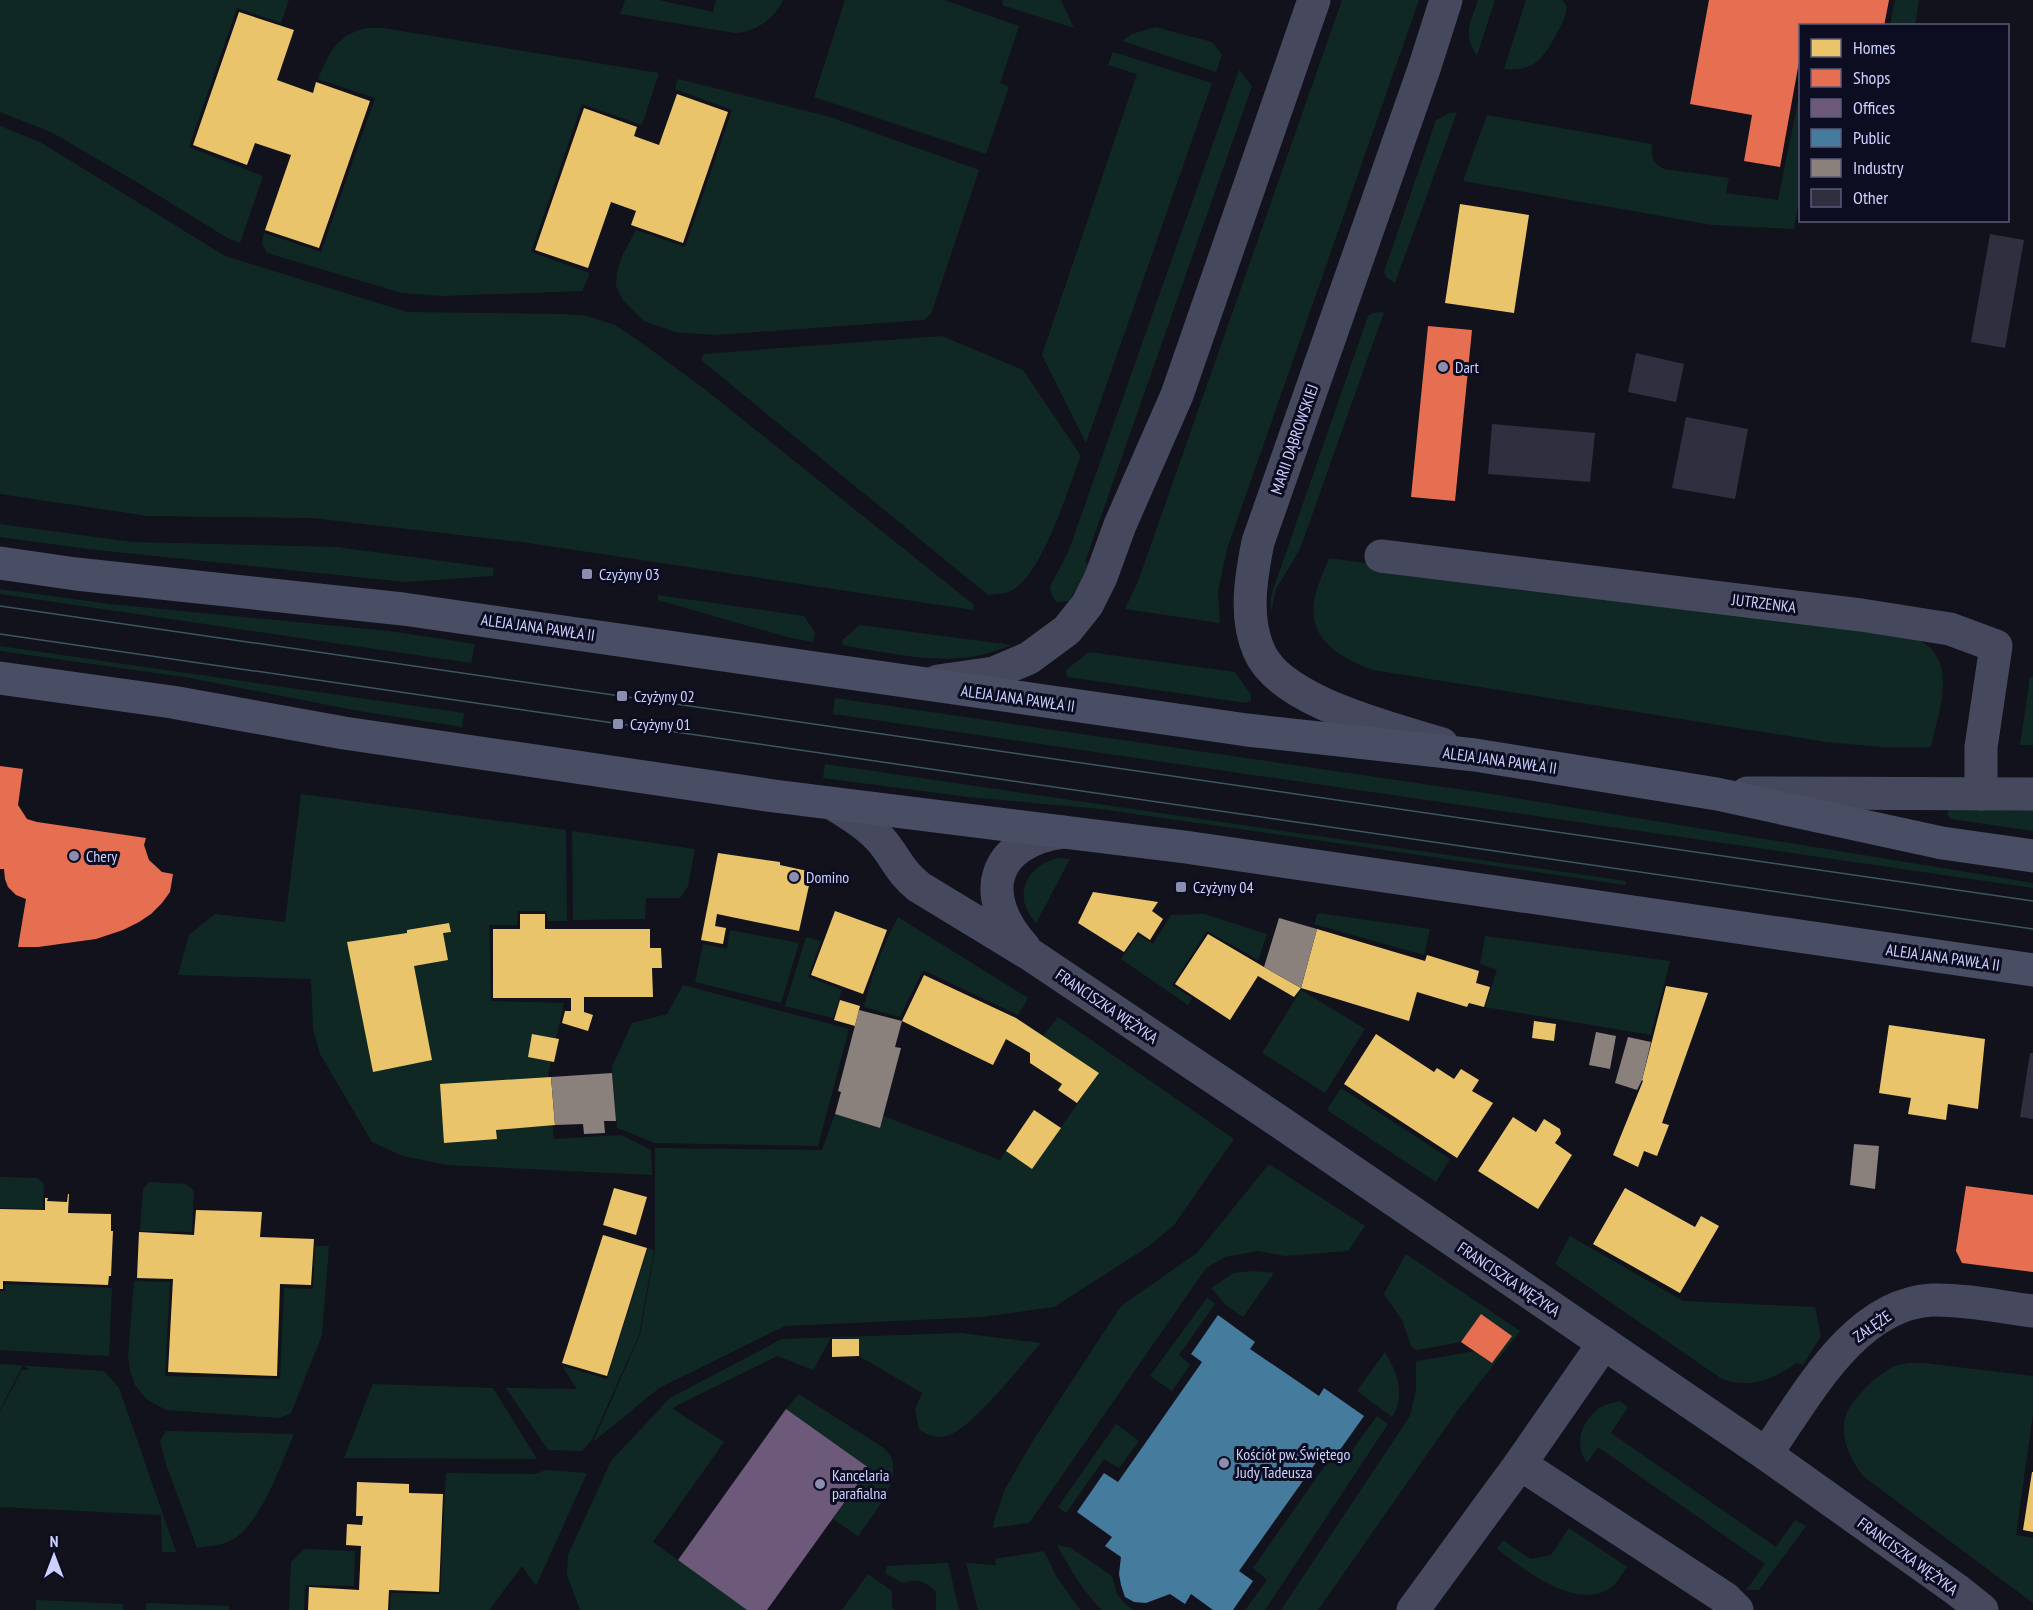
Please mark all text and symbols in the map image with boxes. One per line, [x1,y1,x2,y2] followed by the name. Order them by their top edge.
[1799,24,2009,222] legend
[1853,36,1896,59] text: Homes
[1853,66,1890,89] text: Shops
[1853,96,1895,119] text: Offices
[1853,126,1891,149] text: Public
[1853,156,1904,179] text: Industry
[1853,186,1888,209] text: Other
[1455,357,1480,377] place label: Dart
[1436,360,1450,374] marker: Dart
[1266,381,1322,497] street label: MARII DĄBROWSKIEJ
[599,564,660,584] place label: Czyżyny 03
[580,567,594,581] marker: Czyżyny 03
[1730,589,1798,617] street label: JUTRZENKA
[480,609,596,645] street label: ALEJA JANA PAWŁA II
[960,680,1076,716] street label: ALEJA JANA PAWŁA II
[634,686,695,706] place label: Czyżyny 02
[615,689,629,703] marker: Czyżyny 02
[630,714,691,734] place label: Czyżyny 01
[611,717,625,731] marker: Czyżyny 01
[1442,742,1558,778] street label: ALEJA JANA PAWŁA II
[86,846,117,866] place label: Chery
[67,849,81,863] marker: Chery
[806,867,849,887] place label: Domino
[787,870,801,884] marker: Domino
[1193,877,1254,897] place label: Czyżyny 04
[1174,880,1188,894] marker: Czyżyny 04
[1885,939,2001,975] street label: ALEJA JANA PAWŁA II
[1052,964,1162,1048] street label: FRANCISZKA WĘŻYKA
[1454,1237,1564,1321] street label: FRANCISZKA WĘŻYKA
[1849,1306,1895,1346] street label: ZAŁĘŻE
[1235,1444,1350,1482] place label: Kościół pw. Świętego Judy Tadeusza
[1217,1456,1231,1470] marker: Kościół pw. Świętego Judy Tadeusza
[832,1465,889,1503] place label: Kancelaria parafialna
[813,1477,827,1491] marker: Kancelaria parafialna
[1854,1513,1962,1599] street label: FRANCISZKA WĘŻYKA
[24,1526,84,1586] north arrow
[50,1531,58,1551] text: N

